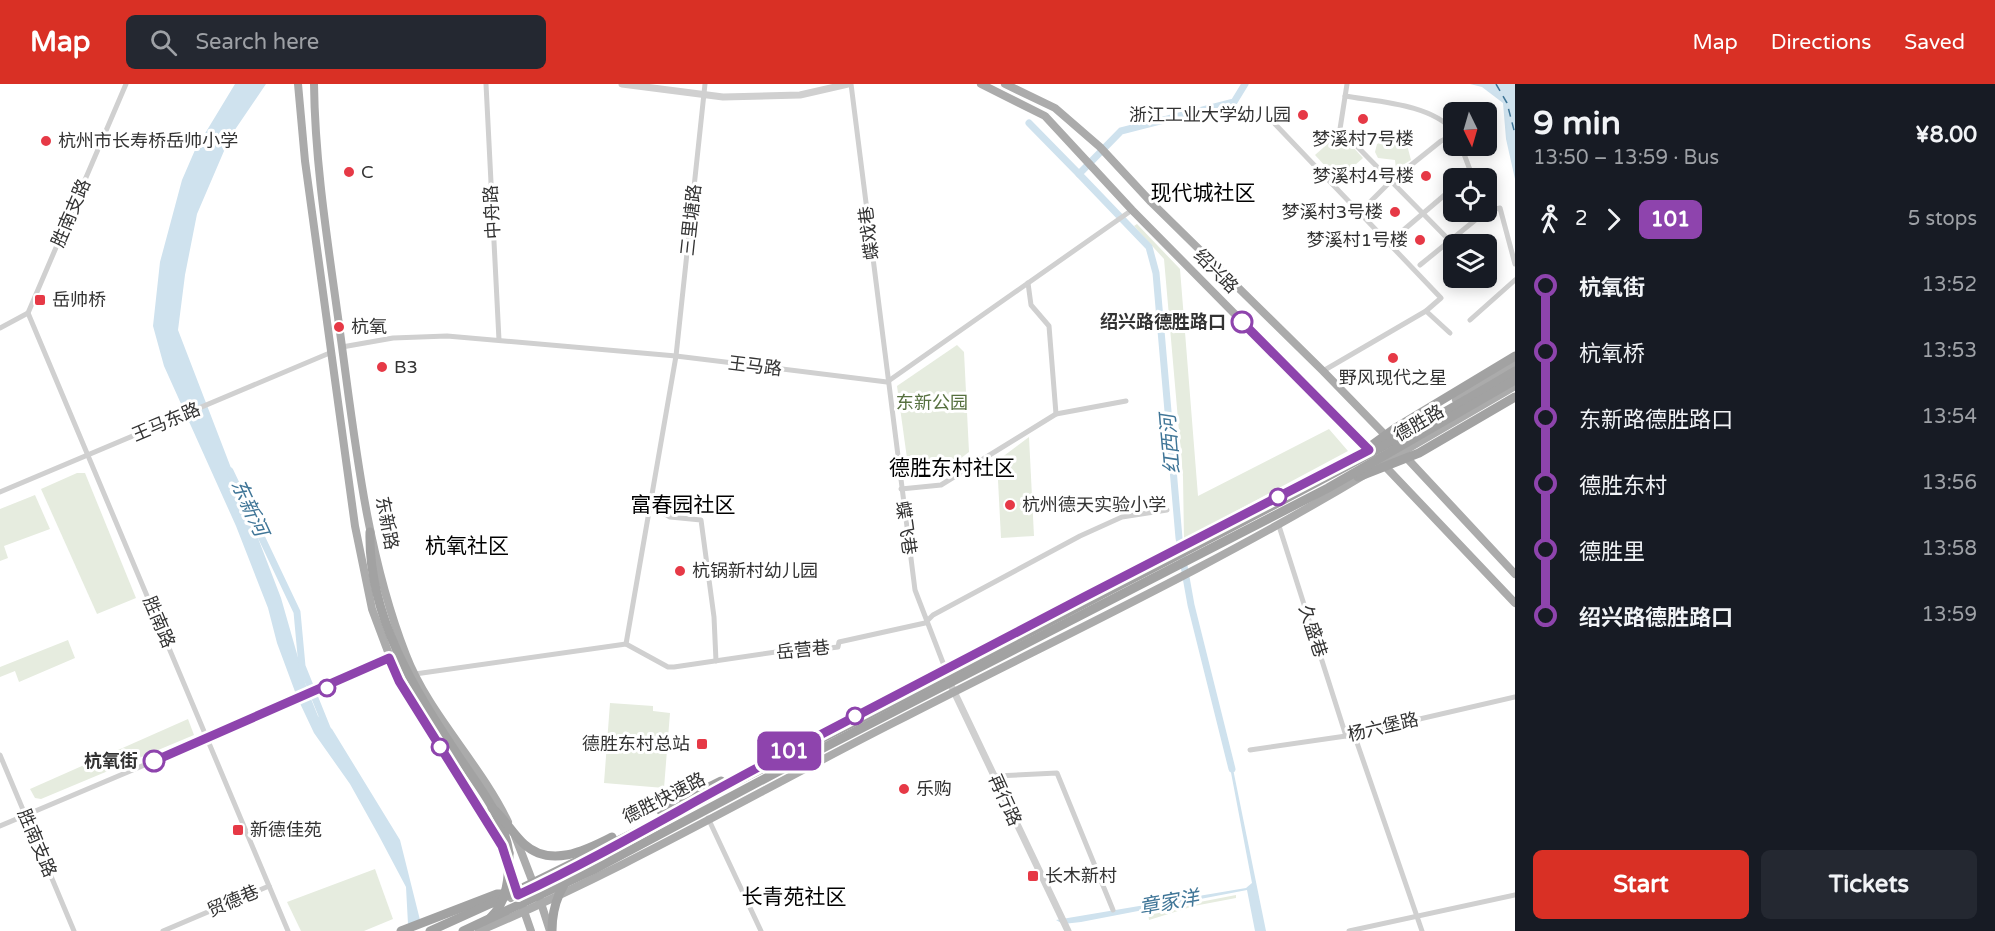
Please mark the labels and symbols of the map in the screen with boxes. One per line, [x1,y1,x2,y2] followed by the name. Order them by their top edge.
[1443,102,1497,156] north arrow
[1129,104,1291,126] place label: 浙江工业大学幼儿园
[1296,108,1310,122] marker: 浙江工业大学幼儿园
[1356,112,1370,126] marker: 梦溪村7号楼
[1312,128,1414,150] place label: 梦溪村7号楼
[58,130,238,152] place label: 杭州市长寿桥岳帅小学
[39,134,53,148] marker: 杭州市长寿桥岳帅小学
[361,161,374,183] place label: C
[342,165,356,179] marker: C
[1313,165,1414,187] place label: 梦溪村4号楼
[1419,169,1433,183] marker: 梦溪村4号楼
[47,176,95,250] street label: 胜南支路
[1151,181,1256,206] district label: 现代城社区
[676,183,706,257] street label: 三里塘路
[480,184,504,240] street label: 中舟路
[1282,201,1383,223] place label: 梦溪村3号楼
[855,205,883,261] street label: 蝶戏巷
[1388,205,1402,219] marker: 梦溪村3号楼
[1307,229,1408,251] place label: 梦溪村1号楼
[1413,233,1427,247] marker: 梦溪村1号楼
[1189,244,1243,298] street label: 绍兴路
[52,289,106,311] place label: 岳帅桥
[33,293,47,307] marker: 岳帅桥
[1100,311,1226,333] place label: 绍兴路德胜路口
[1231,311,1253,333] marker: 绍兴路德胜路口
[351,316,387,338] place label: 杭氧
[332,320,346,334] marker: 杭氧
[1386,351,1400,365] marker: 野风现代之星
[727,352,783,380] street label: 王马路
[394,356,418,378] place label: B3
[375,360,389,374] marker: B3
[1339,367,1447,389] place label: 野风现代之星
[896,392,968,414] park label: 东新公园
[129,398,203,446] street label: 王马东路
[1390,400,1448,446] street label: 德胜路
[1156,409,1186,475] water label: 红西河
[889,456,1015,481] district label: 德胜东村社区
[225,476,274,544] water label: 东新河
[1269,488,1287,506] unlabelled marker
[631,493,736,518] district label: 富春园社区
[371,494,403,552] street label: 东新路
[1022,494,1166,516] place label: 杭州德天实验小学
[1003,498,1017,512] marker: 杭州德天实验小学
[891,500,921,556] street label: 蝶飞巷
[425,534,509,559] district label: 杭氧社区
[692,560,818,582] place label: 杭锅新村幼儿园
[673,564,687,578] marker: 杭锅新村幼儿园
[138,593,180,651] street label: 胜南路
[1294,602,1332,660] street label: 久盛巷
[775,636,831,664] street label: 岳营巷
[318,679,336,697] unlabelled marker
[846,707,864,725] unlabelled marker
[1345,708,1421,746] street label: 杨六堡路
[754,732,824,770] line badge: 101
[582,733,690,755] place label: 德胜东村总站
[695,737,709,751] marker: 德胜东村总站
[431,738,449,756] unlabelled marker
[84,750,138,772] place label: 杭氧街
[143,750,165,772] marker: 杭氧街
[619,768,709,828] street label: 德胜快速路
[984,771,1026,829] street label: 再行路
[916,778,952,800] place label: 乐购
[897,782,911,796] marker: 乐购
[13,806,61,880] street label: 胜南支路
[250,819,322,841] place label: 新德佳苑
[231,823,245,837] marker: 新德佳苑
[1045,865,1117,887] place label: 长木新村
[1026,869,1040,883] marker: 长木新村
[204,880,262,922] street label: 贸德巷
[742,885,847,910] district label: 长青苑社区
[1137,886,1203,920] water label: 章家洋

